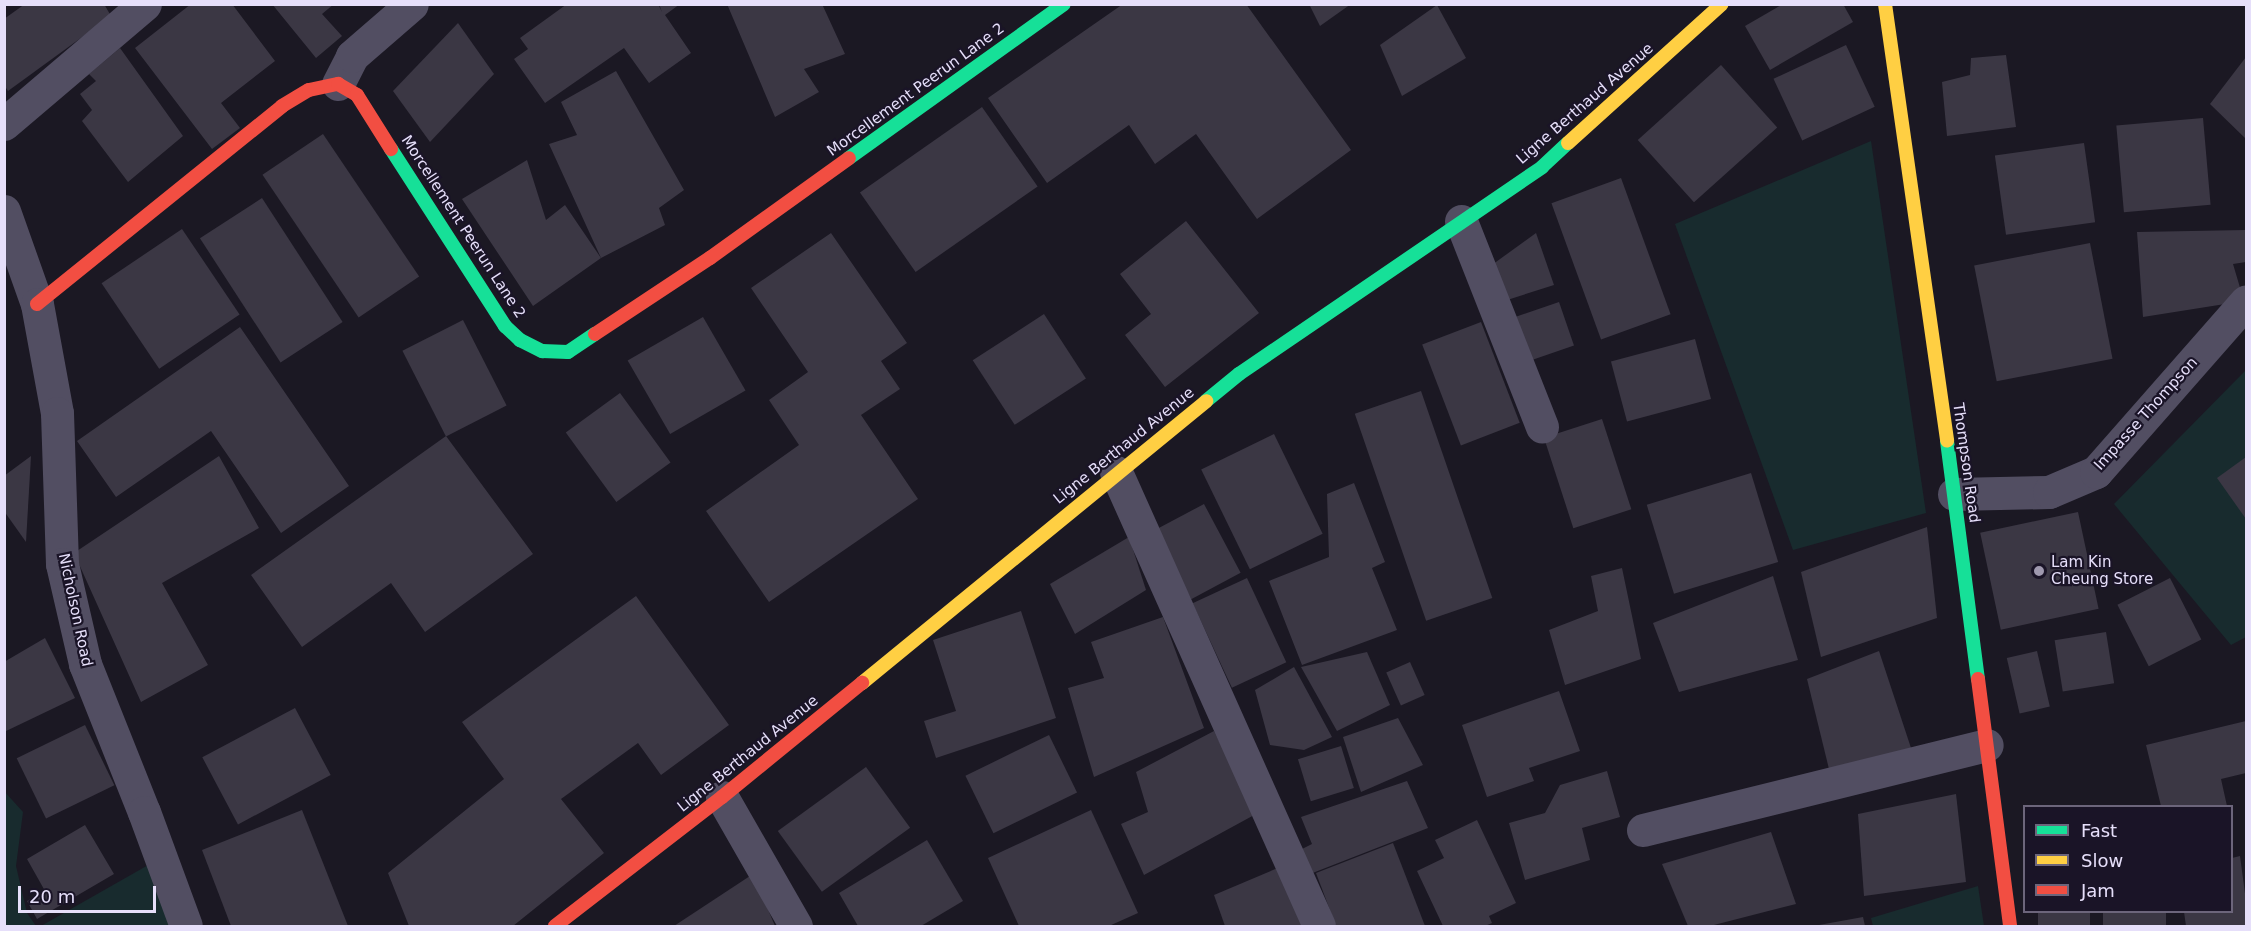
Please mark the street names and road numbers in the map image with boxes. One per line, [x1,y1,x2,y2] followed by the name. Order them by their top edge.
[824,20,1008,160] street label: Morcellement Peerun Lane 2
[1513,40,1657,168] street label: Ligne Berthaud Avenue
[397,132,529,322] street label: Morcellement Peerun Lane 2
[2091,354,2201,474] street label: Impasse Thompson
[1050,384,1198,508] street label: Ligne Berthaud Avenue
[1949,402,1983,524] street label: Thompson Road
[54,552,96,668] street label: Nicholson Road
[674,692,822,816] street label: Ligne Berthaud Avenue

